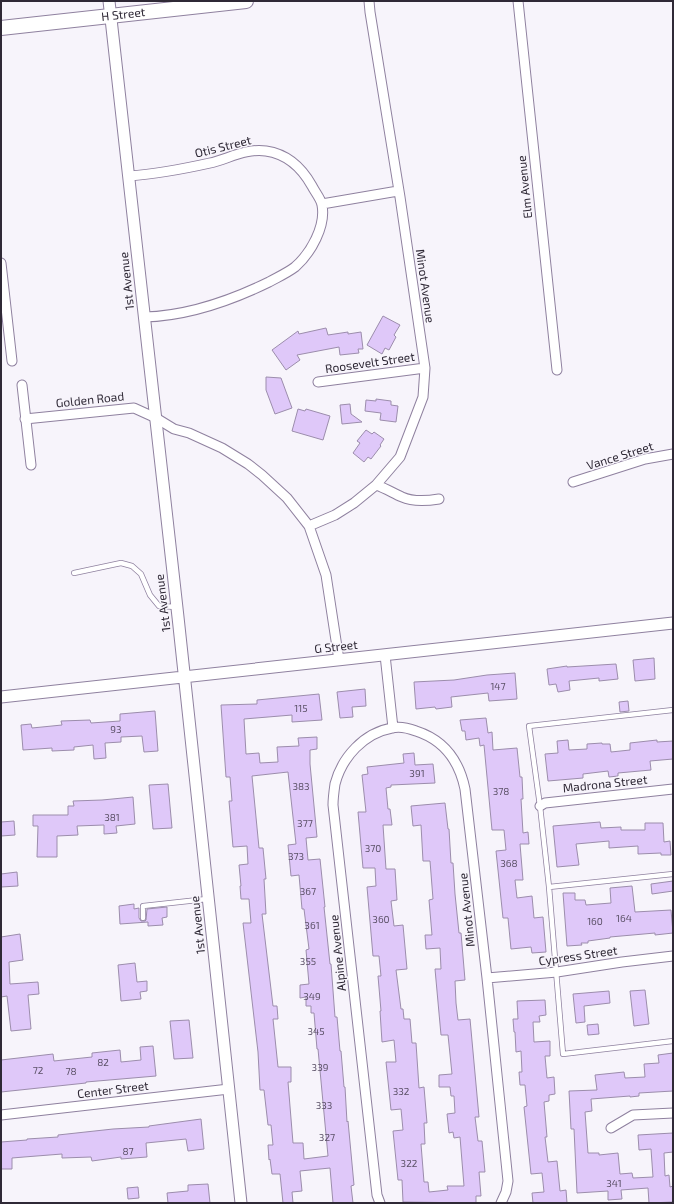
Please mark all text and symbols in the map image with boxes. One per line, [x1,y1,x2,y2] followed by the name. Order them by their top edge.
[100,4,146,23] street label: H Street
[193,132,253,160] street label: Otis Street
[514,155,534,219] street label: Elm Avenue
[414,248,438,324] street label: Minot Avenue
[116,252,136,311] street label: 1st Avenue
[324,349,416,375] street label: Roosevelt Street
[55,388,125,410] street label: Golden Road
[585,438,655,472] street label: Vance Street
[152,573,172,633] street label: 1st Avenue
[314,637,359,655] street label: G Street
[490,680,506,692] house number: 147
[294,702,308,714] house number: 115
[110,723,122,735] house number: 93
[409,767,425,779] house number: 391
[562,772,648,794] street label: Madrona Street
[292,780,310,792] house number: 383
[493,785,509,797] house number: 378
[104,811,120,823] house number: 381
[297,817,313,829] house number: 377
[365,842,381,854] house number: 370
[288,850,304,862] house number: 373
[500,857,518,869] house number: 368
[455,872,477,948] street label: Minot Avenue
[300,885,316,897] house number: 367
[187,896,207,955] street label: 1st Avenue
[616,912,632,924] house number: 164
[372,913,390,925] house number: 360
[326,914,348,992] street label: Alpine Avenue
[587,915,603,927] house number: 160
[304,919,320,931] house number: 361
[538,942,619,967] street label: Cypress Street
[300,955,316,967] house number: 355
[303,990,321,1002] house number: 349
[307,1025,325,1037] house number: 345
[97,1056,109,1068] house number: 82
[312,1061,329,1073] house number: 339
[33,1064,44,1076] house number: 72
[65,1065,77,1077] house number: 78
[76,1078,150,1100] street label: Center Street
[393,1085,410,1097] house number: 332
[316,1099,332,1111] house number: 333
[319,1131,335,1143] house number: 327
[122,1145,134,1157] house number: 87
[401,1157,418,1169] house number: 322
[606,1177,622,1189] house number: 341

